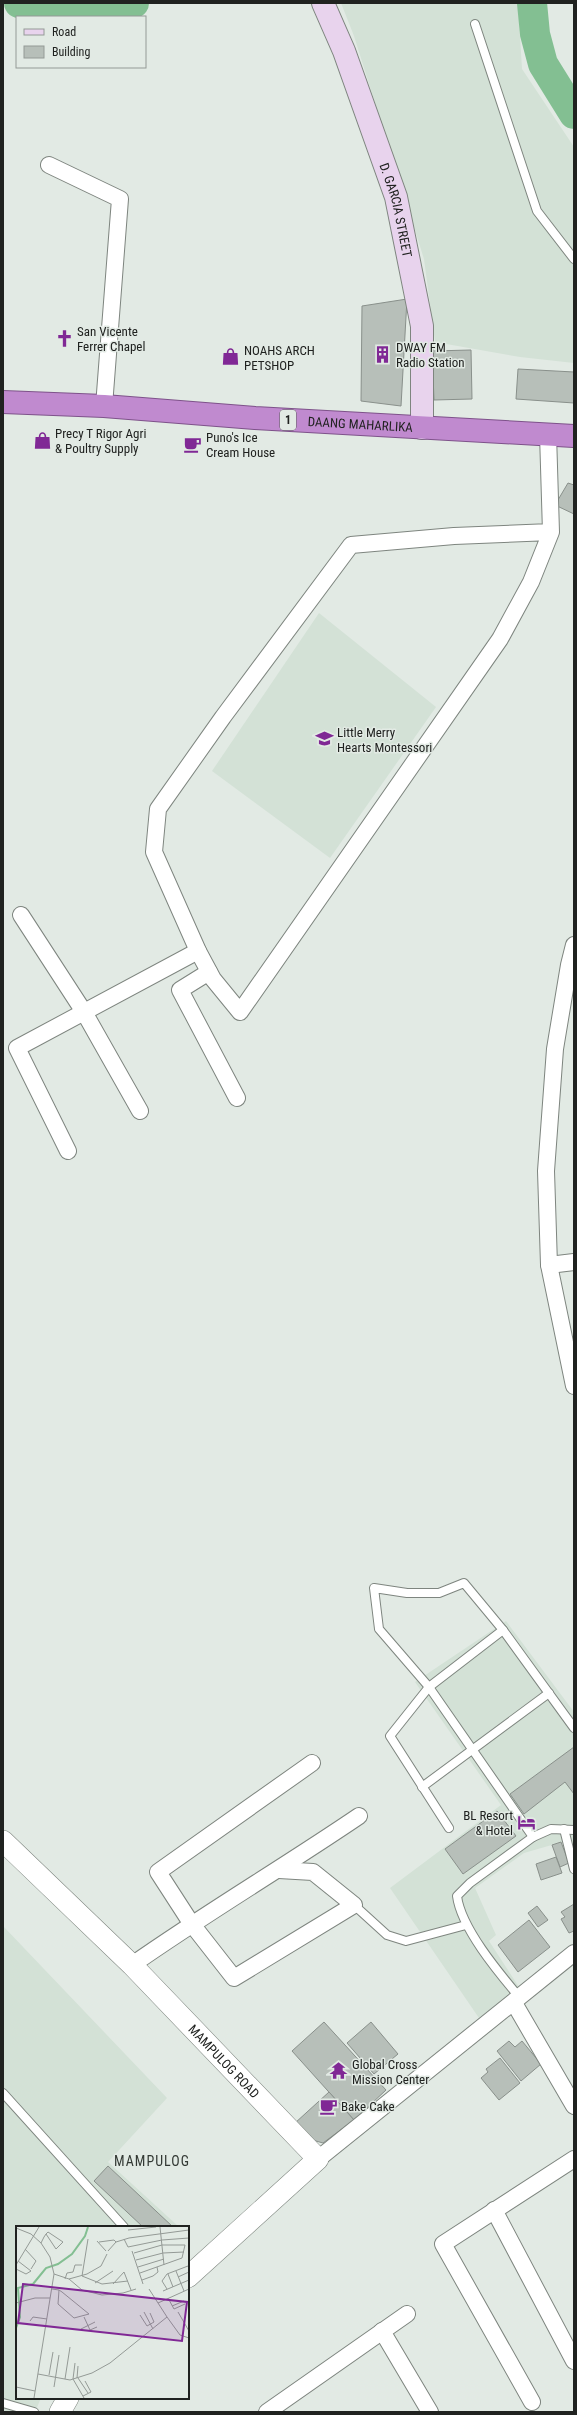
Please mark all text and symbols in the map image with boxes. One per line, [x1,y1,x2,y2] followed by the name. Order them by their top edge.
[16,16,146,68] legend
[52,25,76,39] text: Road
[52,45,90,59] text: Building
[377,161,415,259] street label: D. GARCIA STREET
[77,324,145,354] place label: San Vicente Ferrer Chapel
[54,328,74,348] church icon: San Vicente Ferrer Chapel
[396,340,465,370] place label: DWAY FM Radio Station
[244,343,315,373] place label: NOAHS ARCH PETSHOP
[373,344,393,364] building icon: DWAY FM Radio Station
[221,347,241,367] shop icon: NOAHS ARCH PETSHOP
[280,410,296,430] road number: 1
[307,413,414,434] street label: DAANG MAHARLIKA
[55,426,146,456] place label: Precy T Rigor Agri & Poultry Supply
[32,430,52,450] shop icon: Precy T Rigor Agri & Poultry Supply
[206,430,275,460] place label: Puno's Ice Cream House
[183,434,203,454] cafe icon: Puno's Ice Cream House
[337,725,432,755] place label: Little Merry Hearts Montessori
[314,729,334,749] school or university icon: Little Merry Hearts Montessori
[463,1808,513,1838] place label: BL Resort & Hotel
[516,1812,536,1832] hotel icon: BL Resort & Hotel
[186,2021,263,2101] street label: MAMPULOG ROAD
[352,2057,429,2087] place label: Global Cross Mission Center
[329,2061,349,2081] temple icon: Global Cross Mission Center
[318,2096,338,2116] cafe icon: Bake Cake
[341,2099,395,2114] place label: Bake Cake
[114,2153,190,2169] district label: MAMPULOG
[16,2226,189,2399] inset map

